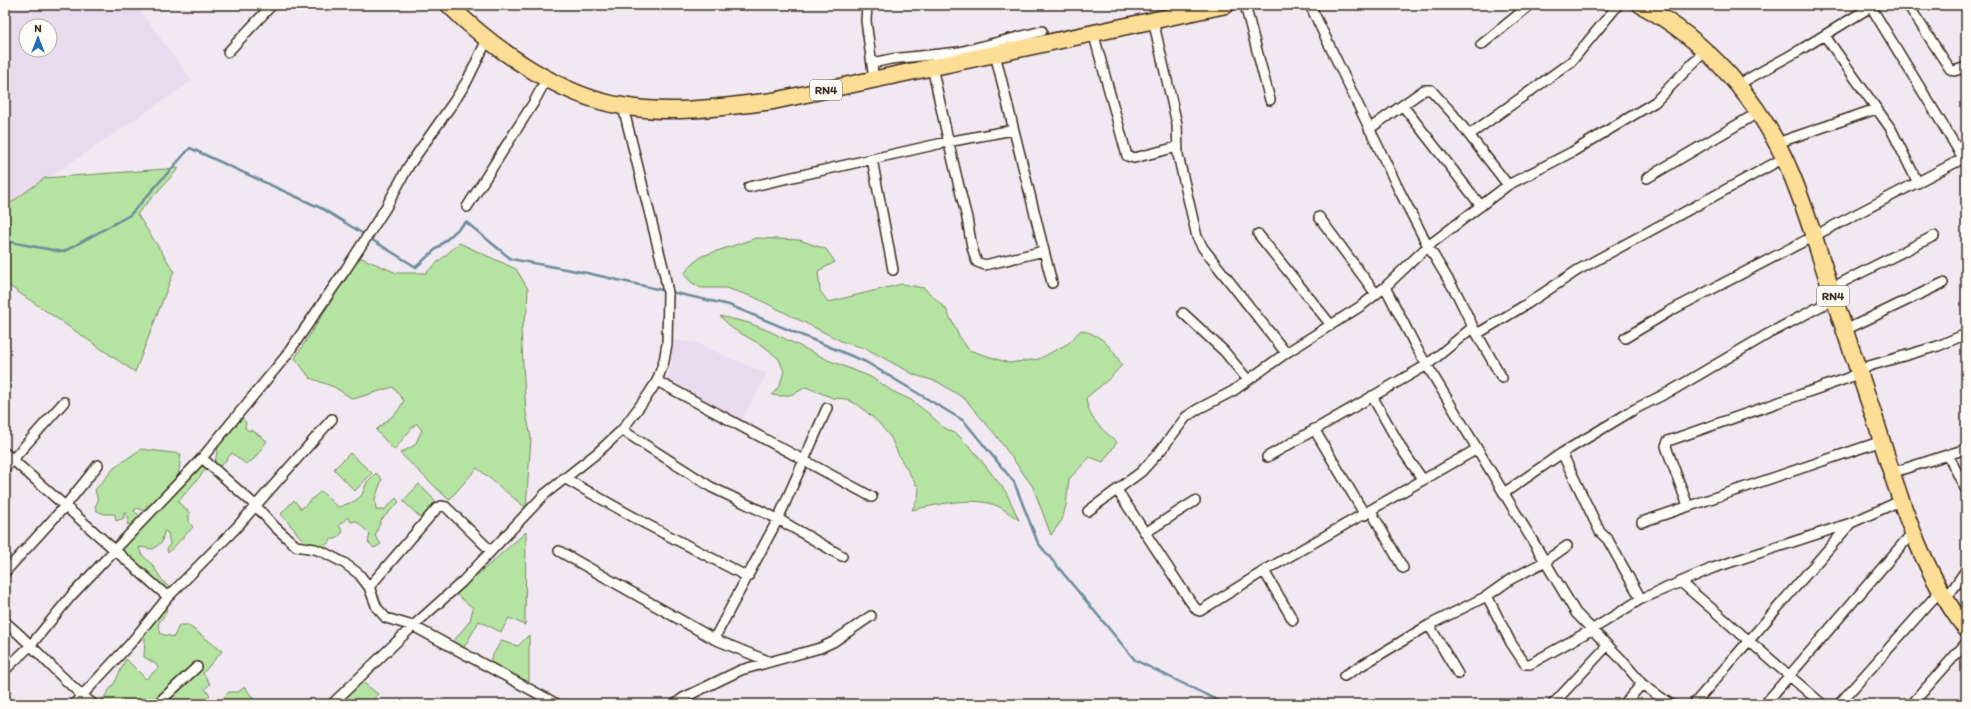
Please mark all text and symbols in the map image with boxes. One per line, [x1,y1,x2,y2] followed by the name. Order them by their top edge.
[18,18,58,58] north arrow
[34,22,42,35] text: N
[810,80,842,100] road number: RN4
[1817,286,1849,306] road number: RN4

